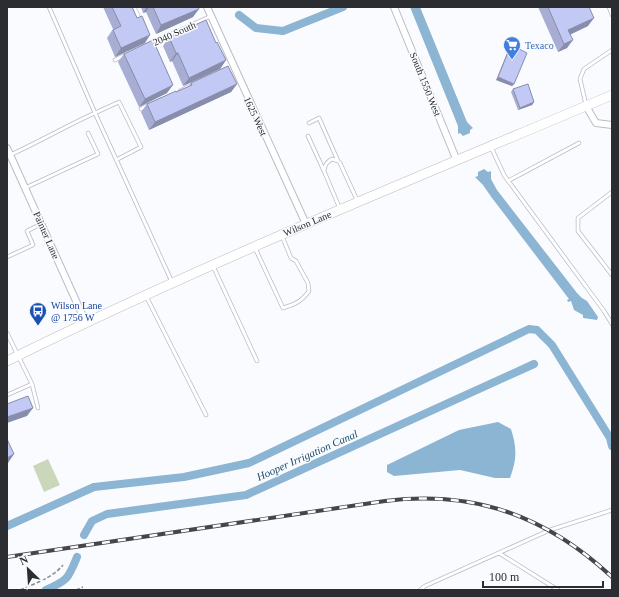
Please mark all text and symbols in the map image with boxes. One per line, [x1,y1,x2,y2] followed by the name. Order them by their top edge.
[151,19,197,48] street label: 2040 South
[502,35,522,60] supermarket icon: Texaco
[525,40,554,51] place label: Texaco
[408,51,443,118] street label: South 1550 West
[242,95,270,138] street label: 1625 West
[282,208,333,238] street label: Wilson Lane
[31,210,62,261] street label: Painter Lane
[51,300,103,323] place label: Wilson Lane @ 1756 W
[28,301,48,326] bus stop icon: Wilson Lane @ 1756 W
[254,427,359,483] water label: Hooper Irrigation Canal
[8,549,48,589] north arrow
[18,553,30,567] text: N
[483,563,603,589] scale bar
[489,570,520,584] text: 100 m

